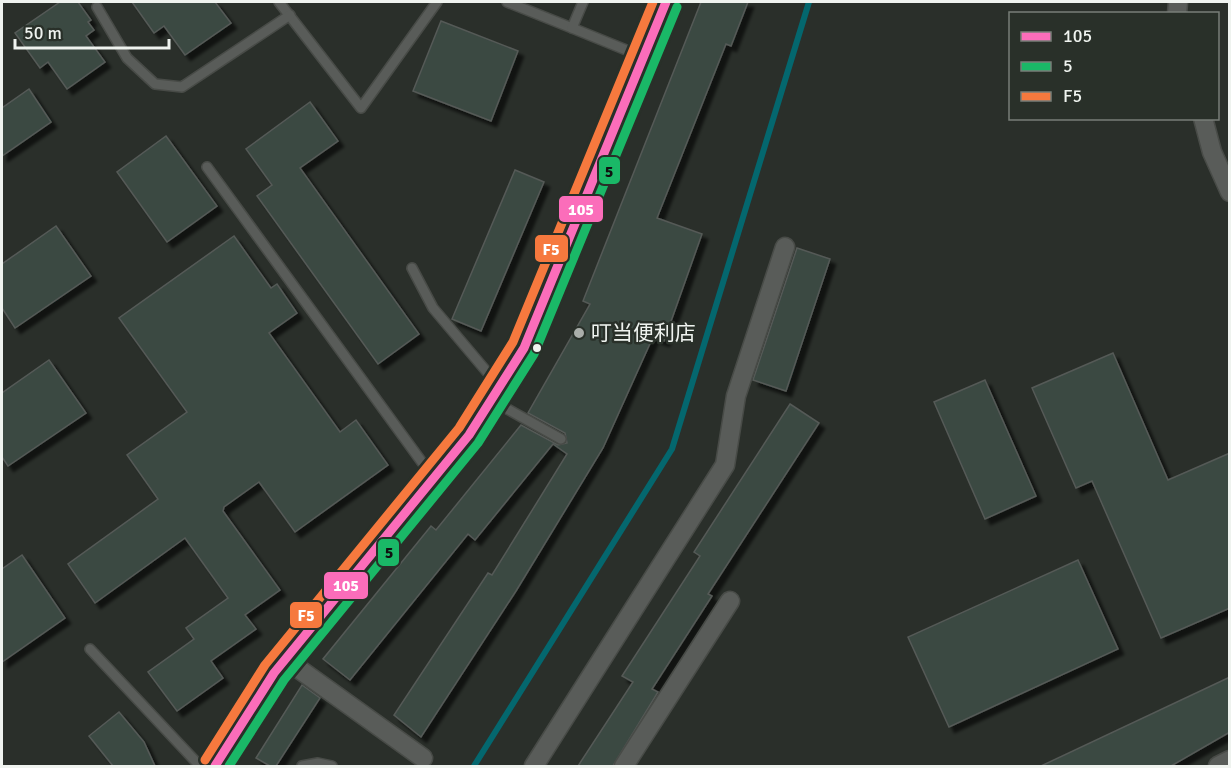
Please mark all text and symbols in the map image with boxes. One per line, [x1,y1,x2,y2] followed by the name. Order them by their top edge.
[15,12,170,50] scale bar
[1009,12,1219,120] legend
[24,22,62,44] text: 50 m
[1063,25,1092,47] text: 105
[1063,55,1073,77] text: 5
[1063,85,1082,107] text: F5
[598,156,621,185] line badge: 5
[605,162,613,182] text: 5
[558,195,604,223] line badge: 105
[568,200,594,220] text: 105
[534,234,569,263] line badge: F5
[542,240,560,260] text: F5
[591,320,696,346] place label: 叮当便利店
[572,326,586,340] marker: 叮当便利店
[531,342,543,354] unlabelled marker
[377,538,400,567] line badge: 5
[385,543,393,563] text: 5
[323,571,369,600] line badge: 105
[333,576,359,596] text: 105
[289,601,323,629] line badge: F5
[297,606,315,626] text: F5

